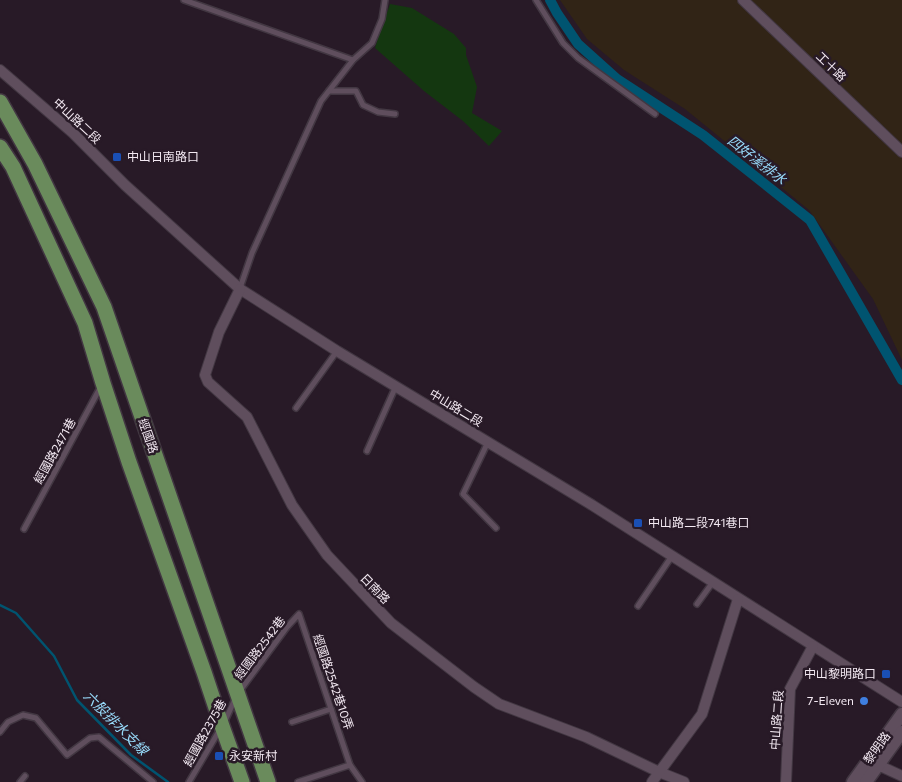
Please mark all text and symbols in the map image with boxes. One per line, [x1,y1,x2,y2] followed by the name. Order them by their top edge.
[814,49,850,84] street label: 工十路
[51,95,104,146] street label: 中山路二段
[724,131,791,188] water label: 四好溪排水
[127,149,199,163] place label: 中山日南路口
[111,151,123,163] marker: 中山日南路口
[427,386,486,429] street label: 中山路二段
[30,415,78,486] street label: 經國路2471巷
[136,416,161,455] street label: 經國路
[648,515,750,529] place label: 中山路二段741巷口
[632,517,644,529] marker: 中山路二段741巷口
[358,570,393,606] street label: 日南路
[231,613,287,682] street label: 經國路2542巷
[311,632,357,731] street label: 經國路2542巷10弄
[804,666,876,680] place label: 中山黎明路口
[880,668,892,680] marker: 中山黎明路口
[81,687,153,760] water label: 六股排水支線
[767,690,785,750] street label: 中山路二段
[807,693,854,707] place label: 7-Eleven
[858,695,870,707] marker: 7-Eleven
[180,696,228,769] street label: 經國路2375巷
[860,729,892,766] street label: 黎明路
[229,748,278,762] place label: 永安新村
[213,750,225,762] marker: 永安新村

